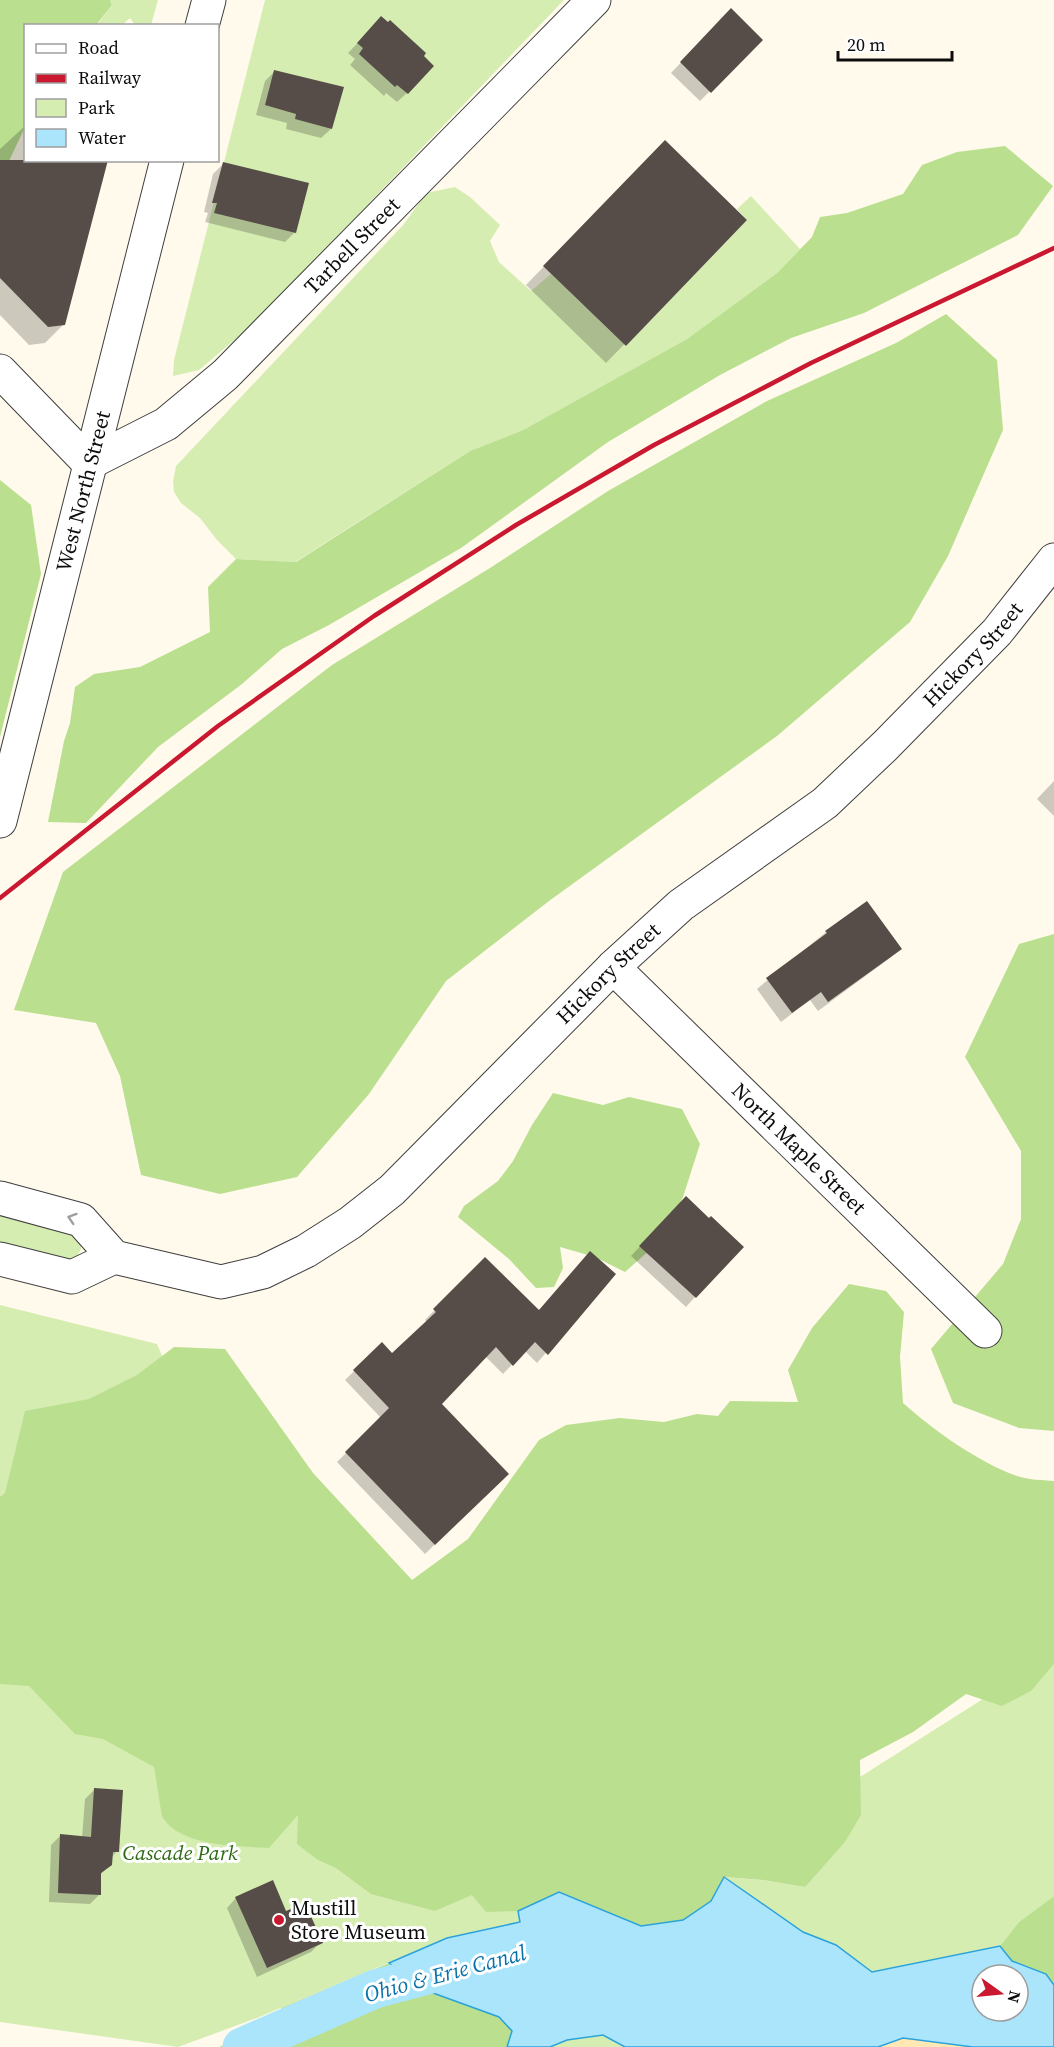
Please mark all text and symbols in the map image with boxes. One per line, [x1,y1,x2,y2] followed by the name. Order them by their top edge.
[24,24,219,162] legend
[838,24,952,62] scale bar
[847,32,885,57] text: 20 m
[78,35,119,60] text: Road
[78,65,142,90] text: Railway
[78,95,115,120] text: Park
[78,125,126,150] text: Water
[297,191,406,301] street label: Tarbell Street
[49,408,117,575] street label: West North Street
[916,596,1029,713] street label: Hickory Street
[549,916,666,1030] street label: Hickory Street
[726,1076,873,1221] street label: North Maple Street
[67,1213,78,1225] one-way arrow
[122,1838,238,1867] park label: Cascade Park
[291,1893,426,1946] place label: Mustill Store Museum
[272,1913,286,1927] marker: Mustill Store Museum
[361,1937,530,2009] water label: Ohio & Erie Canal
[970,1963,1030,2023] north arrow
[1002,1988,1027,2006] text: N

